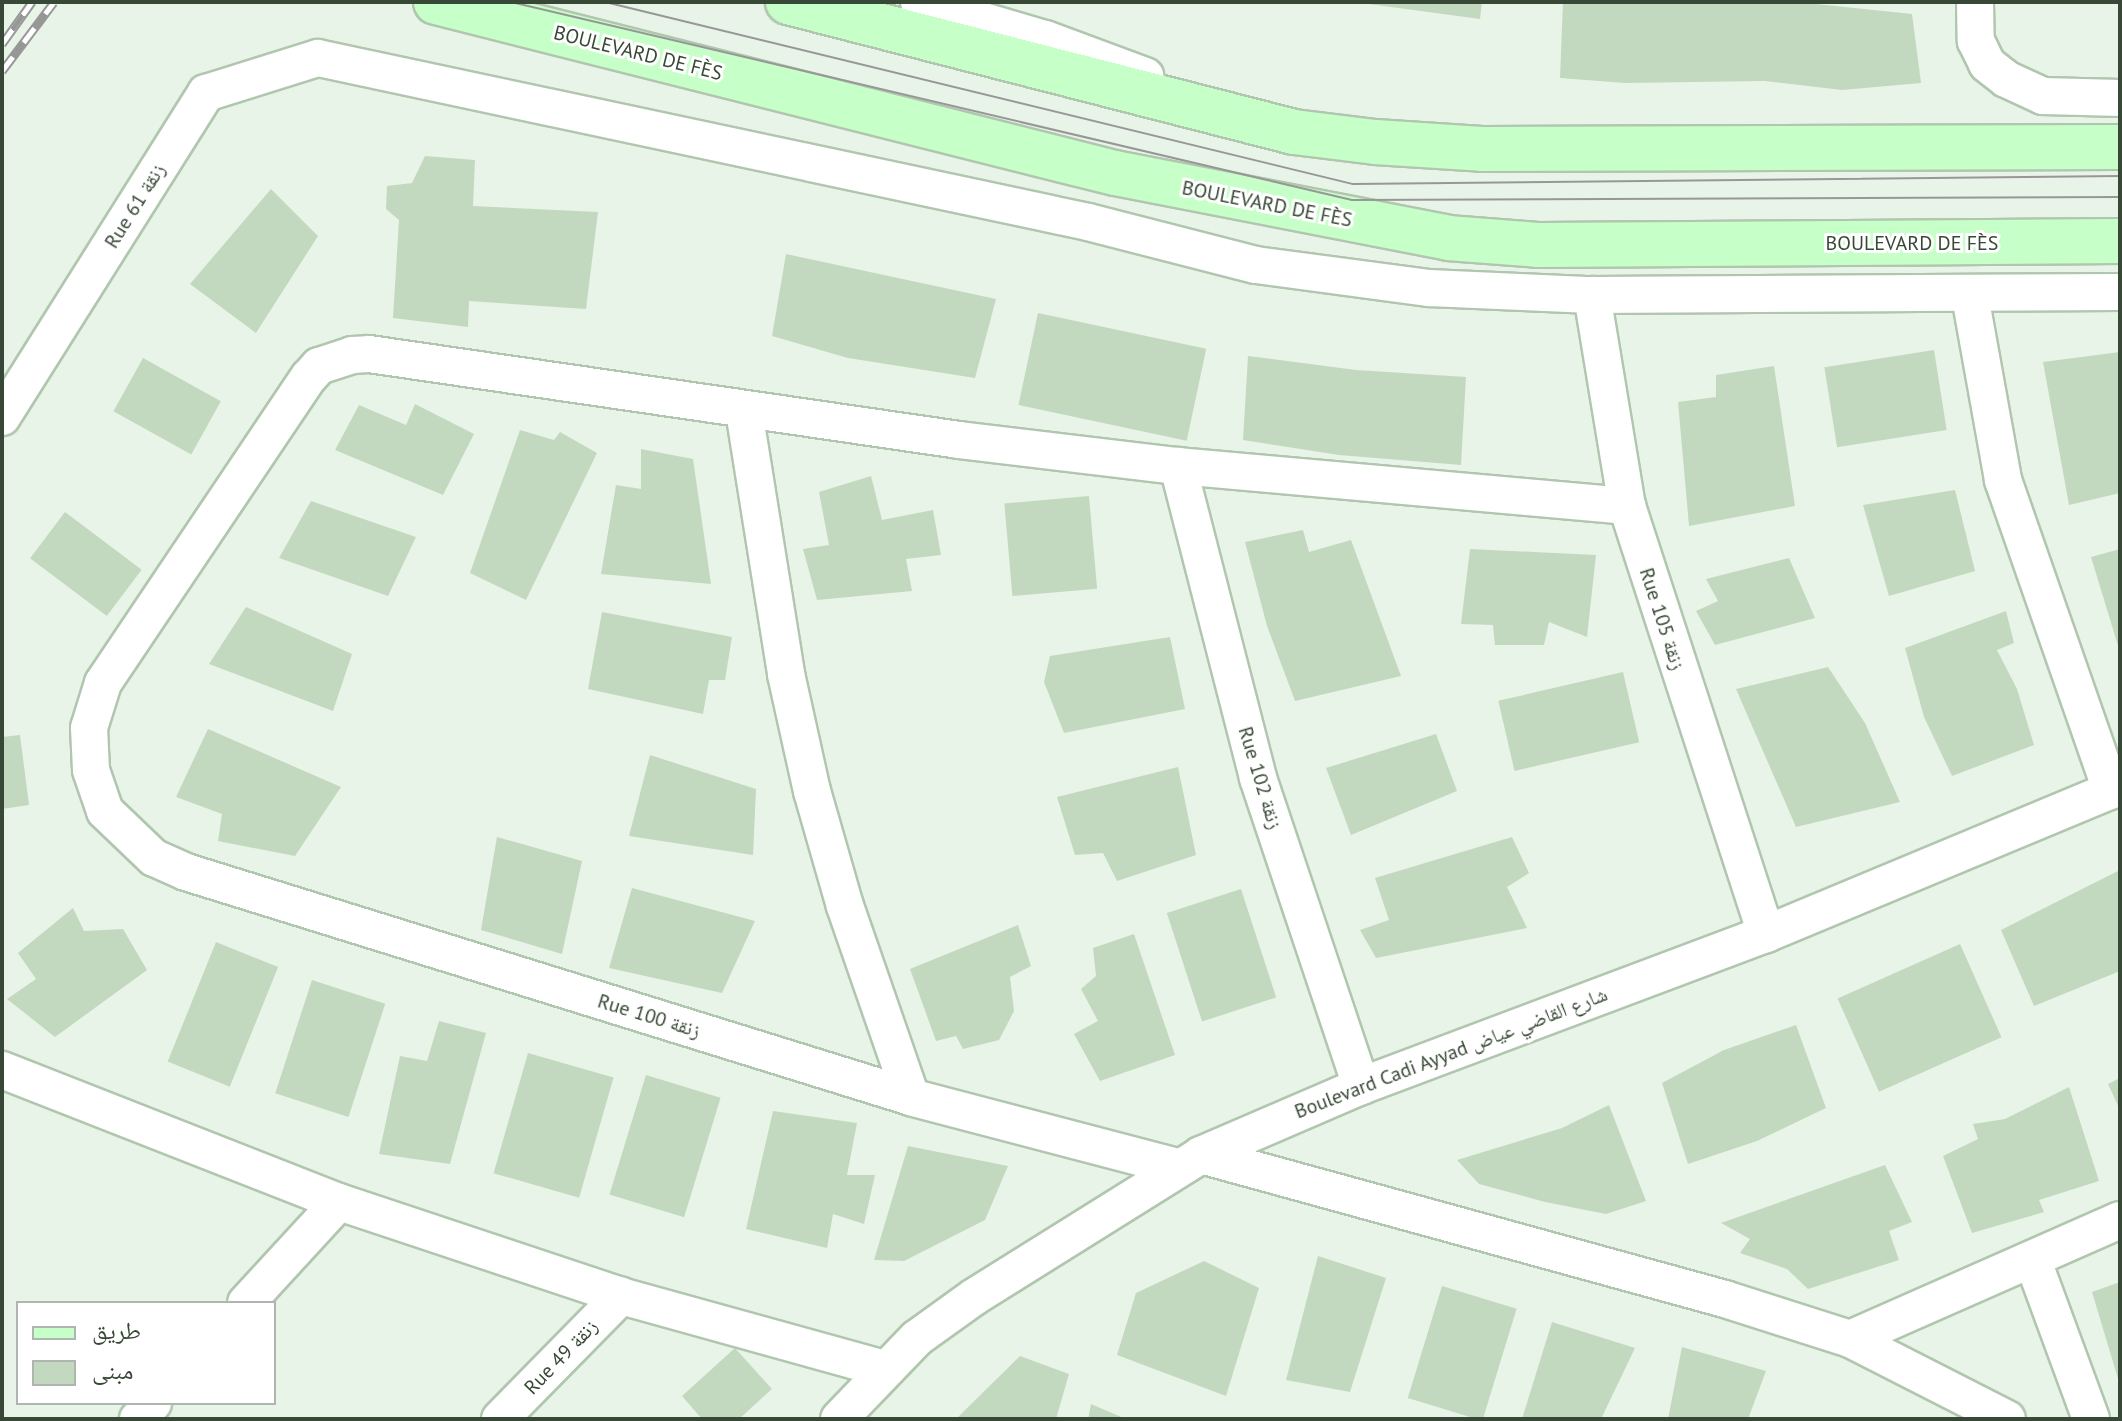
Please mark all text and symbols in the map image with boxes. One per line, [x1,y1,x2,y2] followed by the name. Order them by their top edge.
[551,20,725,86] street label: BOULEVARD DE FÈS
[100,159,170,253] street label: Rue 61 زنقة
[1180,176,1354,232] street label: BOULEVARD DE FÈS
[1826,231,1998,255] street label: BOULEVARD DE FÈS
[1634,565,1690,673] street label: Rue 105 زنقة
[1233,724,1287,832] street label: Rue 102 زنقة
[1291,982,1611,1124] street label: Boulevard Cadi Ayyad شارع القاضي عياض
[595,989,703,1043] street label: Rue 100 زنقة
[16,1301,276,1405] legend
[519,1314,603,1400] street label: Rue 49 زنقة
[92,1315,141,1346] text: طريق
[92,1355,133,1386] text: مبنى

